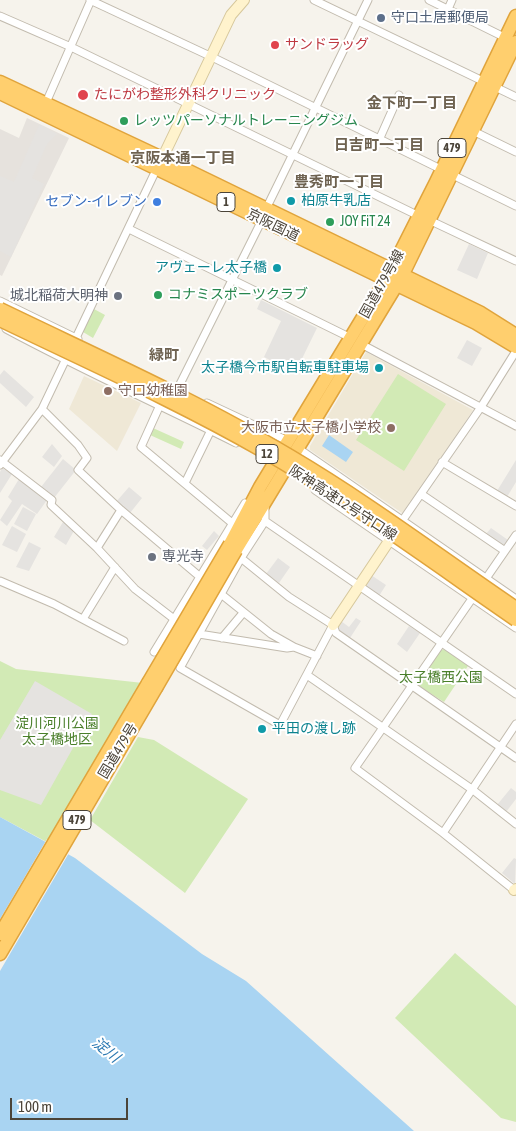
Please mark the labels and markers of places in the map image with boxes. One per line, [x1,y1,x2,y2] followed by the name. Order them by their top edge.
[391,10,489,26] place label: 守口土居郵便局
[375,12,387,24] marker: 守口土居郵便局
[285,37,369,53] place label: サンドラッグ
[269,39,281,51] marker: サンドラッグ
[94,87,276,103] place label: たにがわ整形外科クリニック
[76,88,90,102] marker: たにがわ整形外科クリニック
[134,113,358,129] place label: レッツパーソナルトレーニングジム
[118,115,130,127] marker: レッツパーソナルトレーニングジム
[301,193,371,209] place label: 柏原牛乳店
[46,194,147,210] place label: セブン-イレブン
[285,195,297,207] marker: 柏原牛乳店
[151,196,163,208] marker: セブン-イレブン
[340,214,390,230] place label: JOY FiT 24
[324,216,336,228] marker: JOY FiT 24
[155,260,267,276] place label: アヴェーレ太子橋
[271,262,283,274] marker: アヴェーレ太子橋
[168,287,308,303] place label: コナミスポーツクラブ
[10,288,108,304] place label: 城北稲荷大明神
[152,289,164,301] marker: コナミスポーツクラブ
[112,290,124,302] marker: 城北稲荷大明神
[201,360,369,376] place label: 太子橋今市駅自転車駐車場
[373,362,385,374] marker: 太子橋今市駅自転車駐車場
[118,383,188,399] place label: 守口幼稚園
[102,385,114,397] marker: 守口幼稚園
[241,420,381,436] place label: 大阪市立太子橋小学校
[385,422,397,434] marker: 大阪市立太子橋小学校
[162,549,204,565] place label: 専光寺
[146,551,158,563] marker: 専光寺
[272,721,356,737] place label: 平田の渡し跡
[256,723,268,735] marker: 平田の渡し跡

